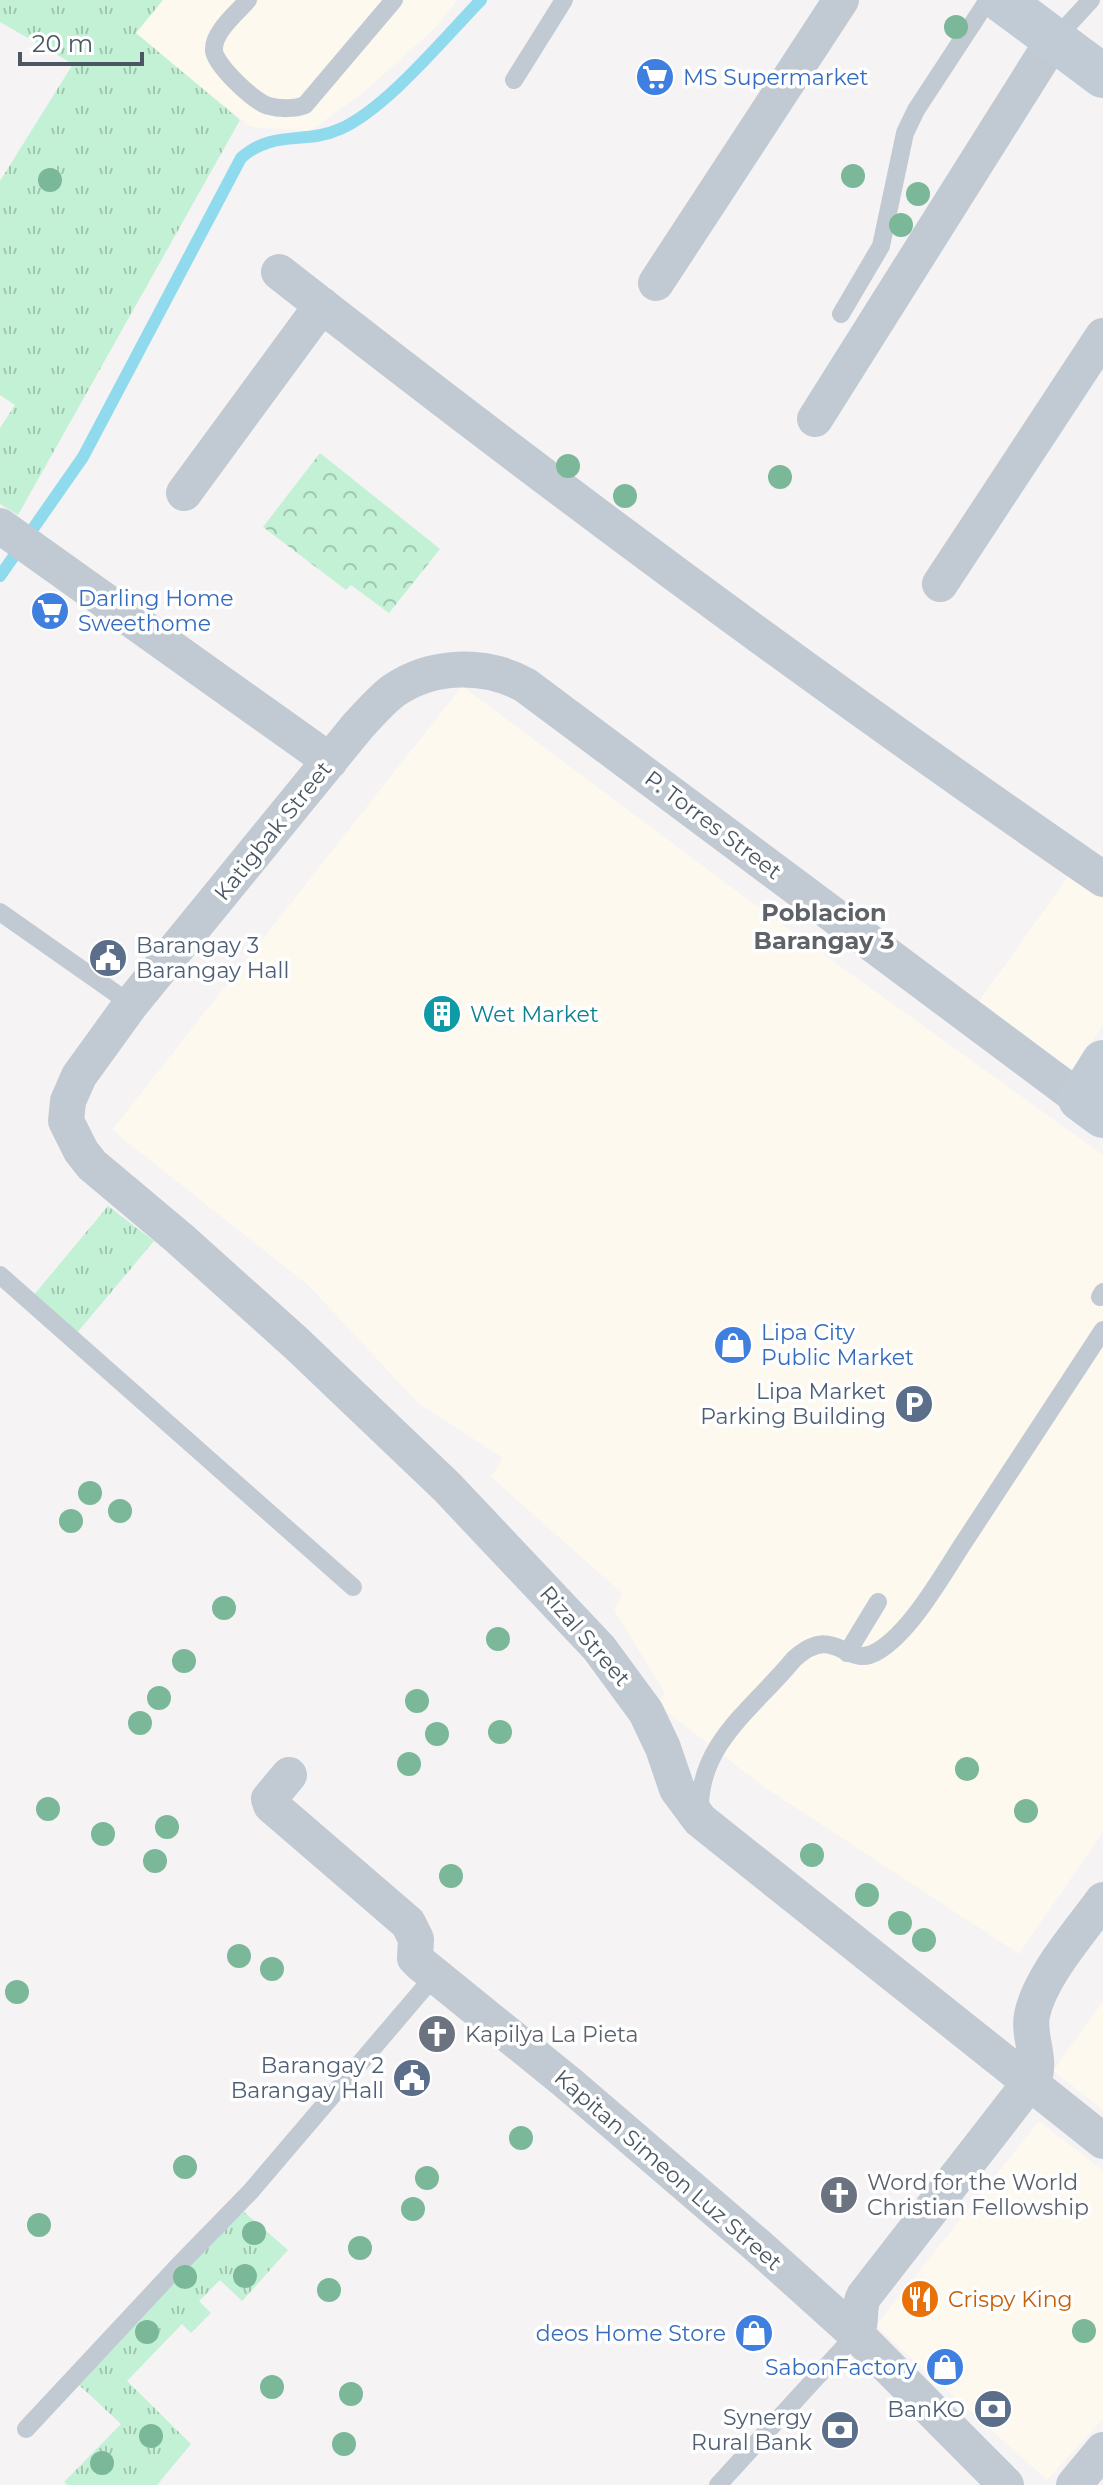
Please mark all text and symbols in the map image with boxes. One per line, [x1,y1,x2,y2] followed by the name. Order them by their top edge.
[20,16,142,66] scale bar
[32,29,93,58] text: 20 m
[634,56,676,98] supermarket icon: MS Supermarket
[683,64,868,91] place label: MS Supermarket
[78,585,234,637] place label: Darling Home Sweethome
[29,590,71,632] supermarket icon: Darling Home Sweethome
[209,756,337,906] street label: Katigbak Street
[639,765,787,885] street label: P. Torres Street
[754,898,894,955] district label: Poblacion Barangay 3
[136,932,289,984] place label: Barangay 3 Barangay Hall
[87,937,129,979] public building icon: Barangay 3 Barangay Hall
[421,993,463,1035] building icon: Wet Market
[470,1001,599,1028] place label: Wet Market
[761,1319,914,1371] place label: Lipa City Public Market
[712,1324,754,1366] shop icon: Lipa City Public Market
[700,1378,886,1430] place label: Lipa Market Parking Building
[893,1383,935,1425] parking icon: Lipa Market Parking Building
[534,1580,636,1692] street label: Rizal Street
[416,2013,458,2055] church icon: Kapilya La Pieta
[465,2021,638,2048] place label: Kapilya La Pieta
[231,2052,384,2104] place label: Barangay 2 Barangay Hall
[391,2057,433,2099] public building icon: Barangay 2 Barangay Hall
[549,2064,787,2276] street label: Kapitan Simeon Luz Street
[867,2169,1089,2221] place label: Word for the World Christian Fellowship
[818,2174,860,2216] church icon: Word for the World Christian Fellowship
[899,2278,941,2320] restaurant icon: Crispy King
[948,2286,1073,2313] place label: Crispy King
[733,2312,775,2354] shop icon: deos Home Store
[536,2320,726,2347] place label: deos Home Store
[924,2346,966,2388] shop icon: SabonFactory
[765,2354,917,2381] place label: SabonFactory
[972,2388,1014,2430] bank icon: BanKO
[887,2396,965,2423] place label: BanKO
[691,2404,813,2456] place label: Synergy Rural Bank
[819,2409,861,2451] bank icon: Synergy Rural Bank

